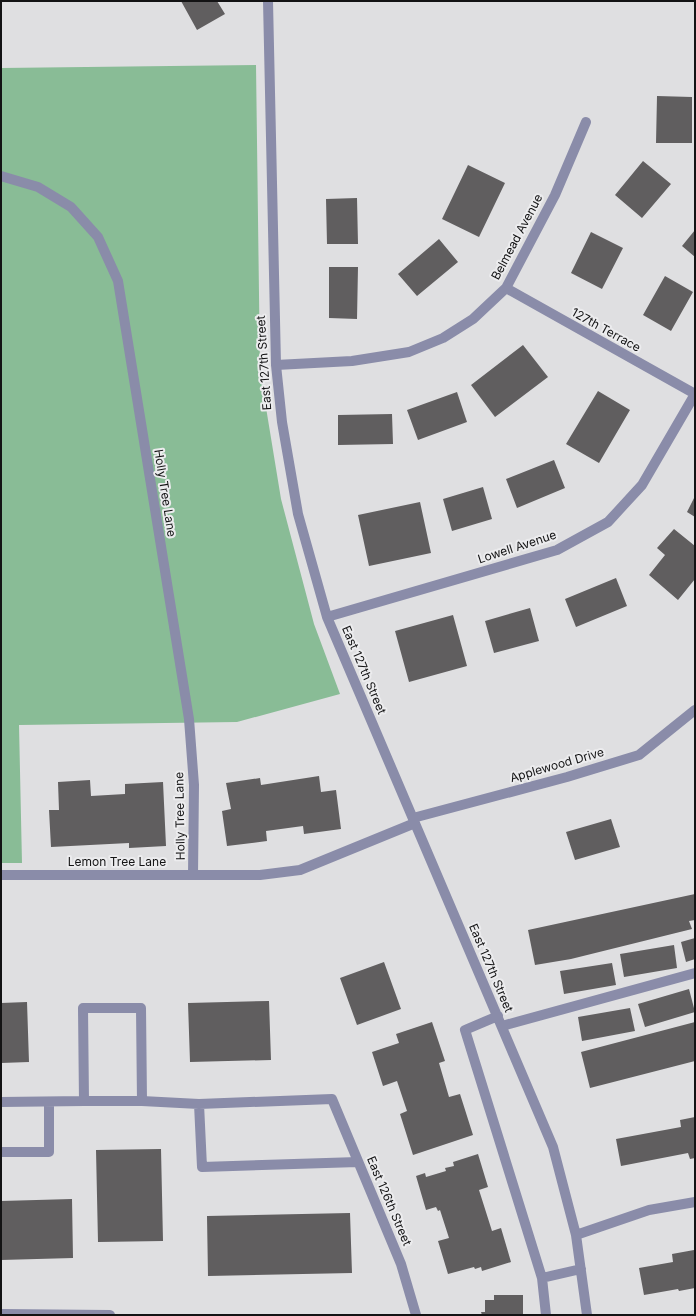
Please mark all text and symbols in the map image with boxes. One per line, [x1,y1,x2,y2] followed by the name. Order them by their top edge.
[488,191,545,282] street label: Belmead Avenue
[569,304,644,355] street label: 127th Terrace
[253,315,274,411] street label: East 127th Street
[151,448,180,538] street label: Holly Tree Lane
[476,527,558,566] street label: Lowell Avenue
[339,623,390,716] street label: East 127th Street
[508,744,606,785] street label: Applewood Drive
[171,772,188,860] street label: Holly Tree Lane
[68,854,166,869] street label: Lemon Tree Lane
[466,921,517,1014] street label: East 127th Street
[364,1154,415,1248] street label: East 126th Street

